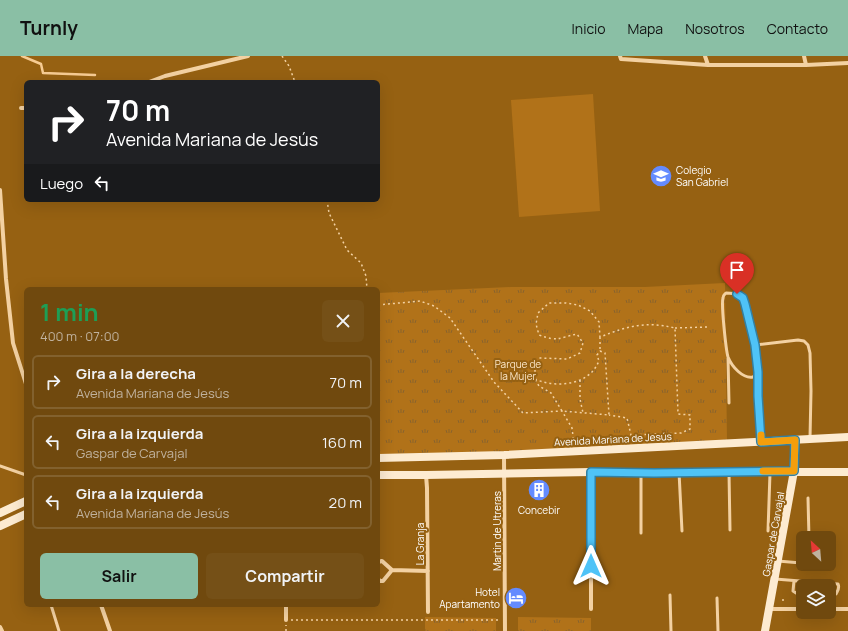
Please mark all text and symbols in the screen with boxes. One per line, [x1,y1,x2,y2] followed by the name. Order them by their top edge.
[20,15,78,41] text: Turnly
[572,19,606,38] text: Inicio
[628,19,663,38] text: Mapa
[685,19,745,38] text: Nosotros
[767,19,828,38] text: Contacto
[106,91,170,129] text: 70 m
[40,96,92,148] icon: right
[106,127,318,151] text: Avenida Mariana de Jesús
[648,163,674,189] school or university icon: Colegio San Gabriel
[676,163,728,189] place label: Colegio San Gabriel
[91,172,113,194] icon: left
[40,173,83,194] text: Luego
[720,253,754,294] pin
[726,259,748,281] icon: arrive
[40,295,99,328] text: 1 min
[322,300,364,342] button: close
[40,327,120,345] text: 400 m · 07:00
[495,357,541,383] park label: Parque de la Mujer
[76,363,196,384] text: Gira a la derecha
[42,371,64,393] icon: right
[330,372,362,393] text: 70 m
[76,384,229,402] text: Avenida Mariana de Jesús
[76,423,203,444] text: Gira a la izquierda
[554,429,672,449] street label: Avenida Mariana de Jesús
[42,431,64,453] icon: left
[322,432,362,453] text: 160 m
[76,444,187,462] text: Gaspar de Carvajal
[526,477,552,503] building icon: Concebir
[76,483,203,504] text: Gira a la izquierda
[42,491,64,513] icon: left
[490,491,504,571] street label: Martin de Utreras
[759,491,787,577] street label: Gaspar de Carvajal
[329,492,362,513] text: 20 m
[518,503,560,517] place label: Concebir
[76,504,229,522] text: Avenida Mariana de Jesús
[413,523,427,565] street label: La Granja
[796,531,836,571] north arrow
[796,531,836,619] map controls
[570,545,612,587] position arrow
[40,553,198,599] button: Salir
[206,553,364,599] button: Compartir
[796,579,836,619] button: layers
[439,585,500,611] place label: Hotel Apartamento
[503,585,529,611] hotel icon: Hotel Apartamento

